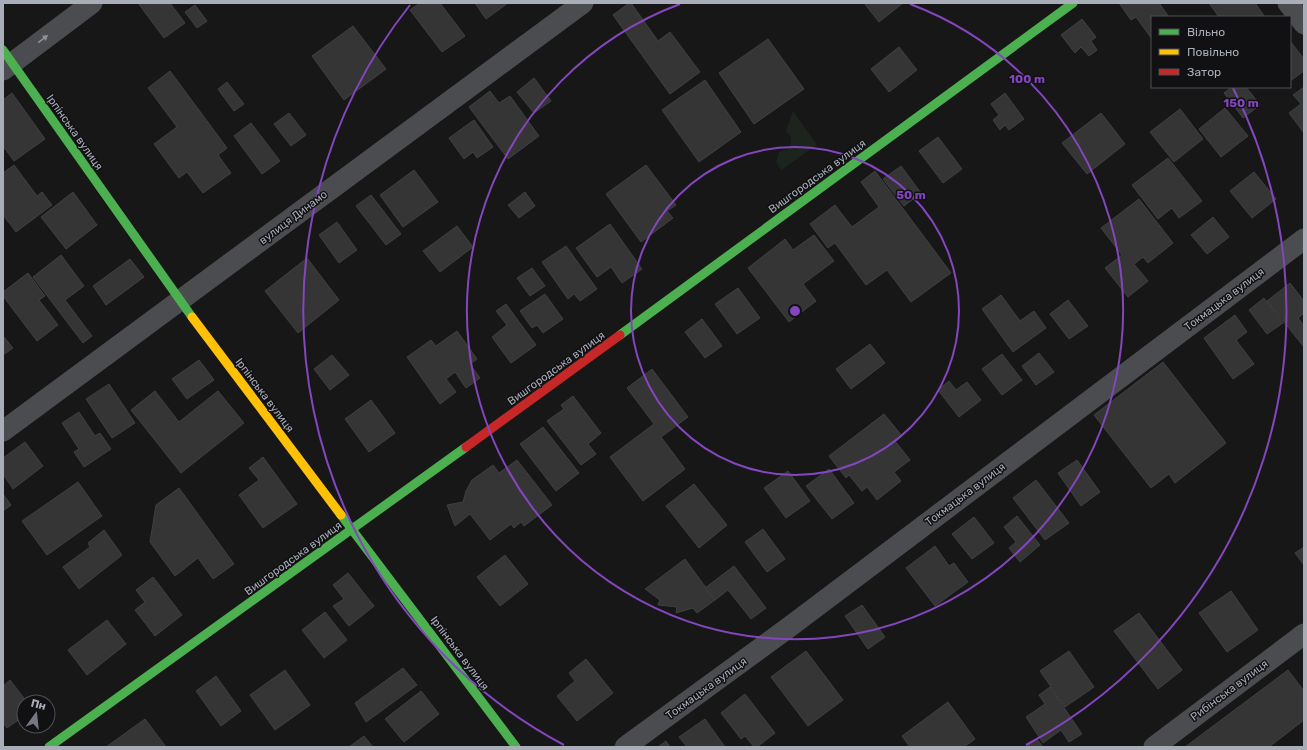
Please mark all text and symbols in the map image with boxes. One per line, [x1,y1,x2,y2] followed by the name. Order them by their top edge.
[1151,16,1291,88] legend
[1187,25,1225,39] text: Вільно
[38,35,48,43] one-way arrow
[1187,45,1239,59] text: Повільно
[1187,65,1221,79] text: Затор
[1009,72,1045,86] text: 100 m
[44,92,106,173] street label: Ірпінська вулиця
[1223,96,1259,110] text: 150 m
[766,137,868,216] street label: Вишгородська вулиця
[257,188,330,247] street label: вулиця Динамо
[896,188,926,202] text: 50 m
[1182,265,1267,334] street label: Токмацька вулиця
[788,304,802,318] centre of rings
[505,329,607,408] street label: Вишгородська вулиця
[233,356,297,435] street label: Ірпінська вулиця
[923,460,1008,529] street label: Токмацька вулиця
[242,519,344,598] street label: Вишгородська вулиця
[428,614,492,693] street label: Ірпінська вулиця
[663,655,749,722] street label: Токмацька вулиця
[1188,657,1271,724] street label: Рибінська вулиця
[16,694,56,734] north arrow
[29,697,47,713] text: Пн

